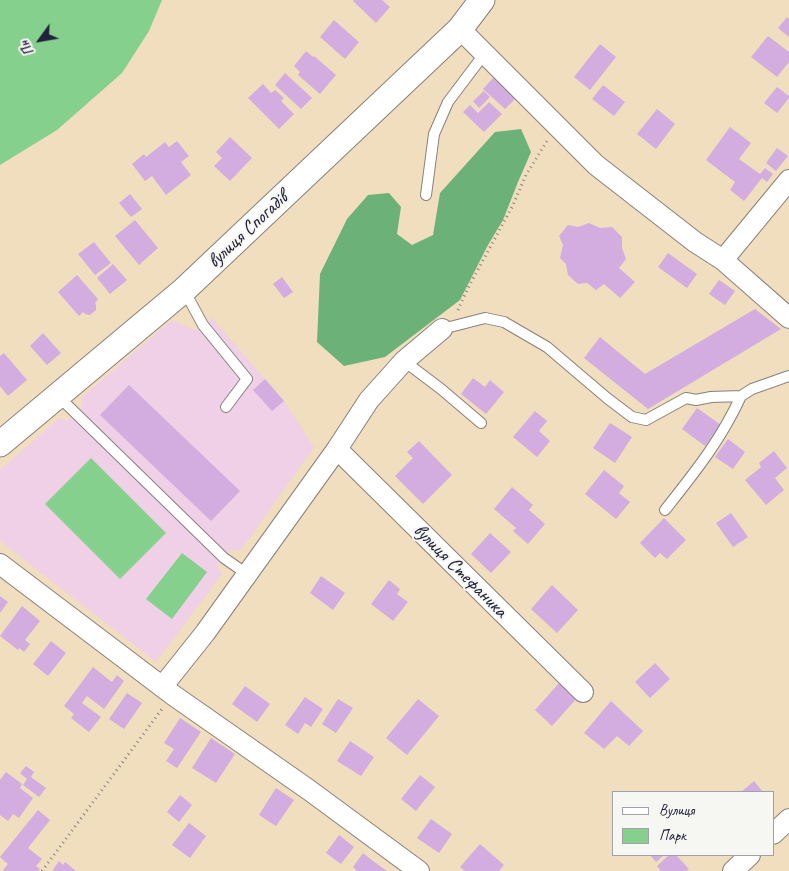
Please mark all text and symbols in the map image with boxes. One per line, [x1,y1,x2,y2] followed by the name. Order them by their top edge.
[15,15,65,65] north arrow
[16,37,38,59] text: Пн
[203,187,293,273] street label: вулиця Спогадів
[408,519,512,623] street label: вулиця Стефаника
[612,791,774,856] legend
[659,801,695,820] text: Вулиця
[659,826,686,845] text: Парк

